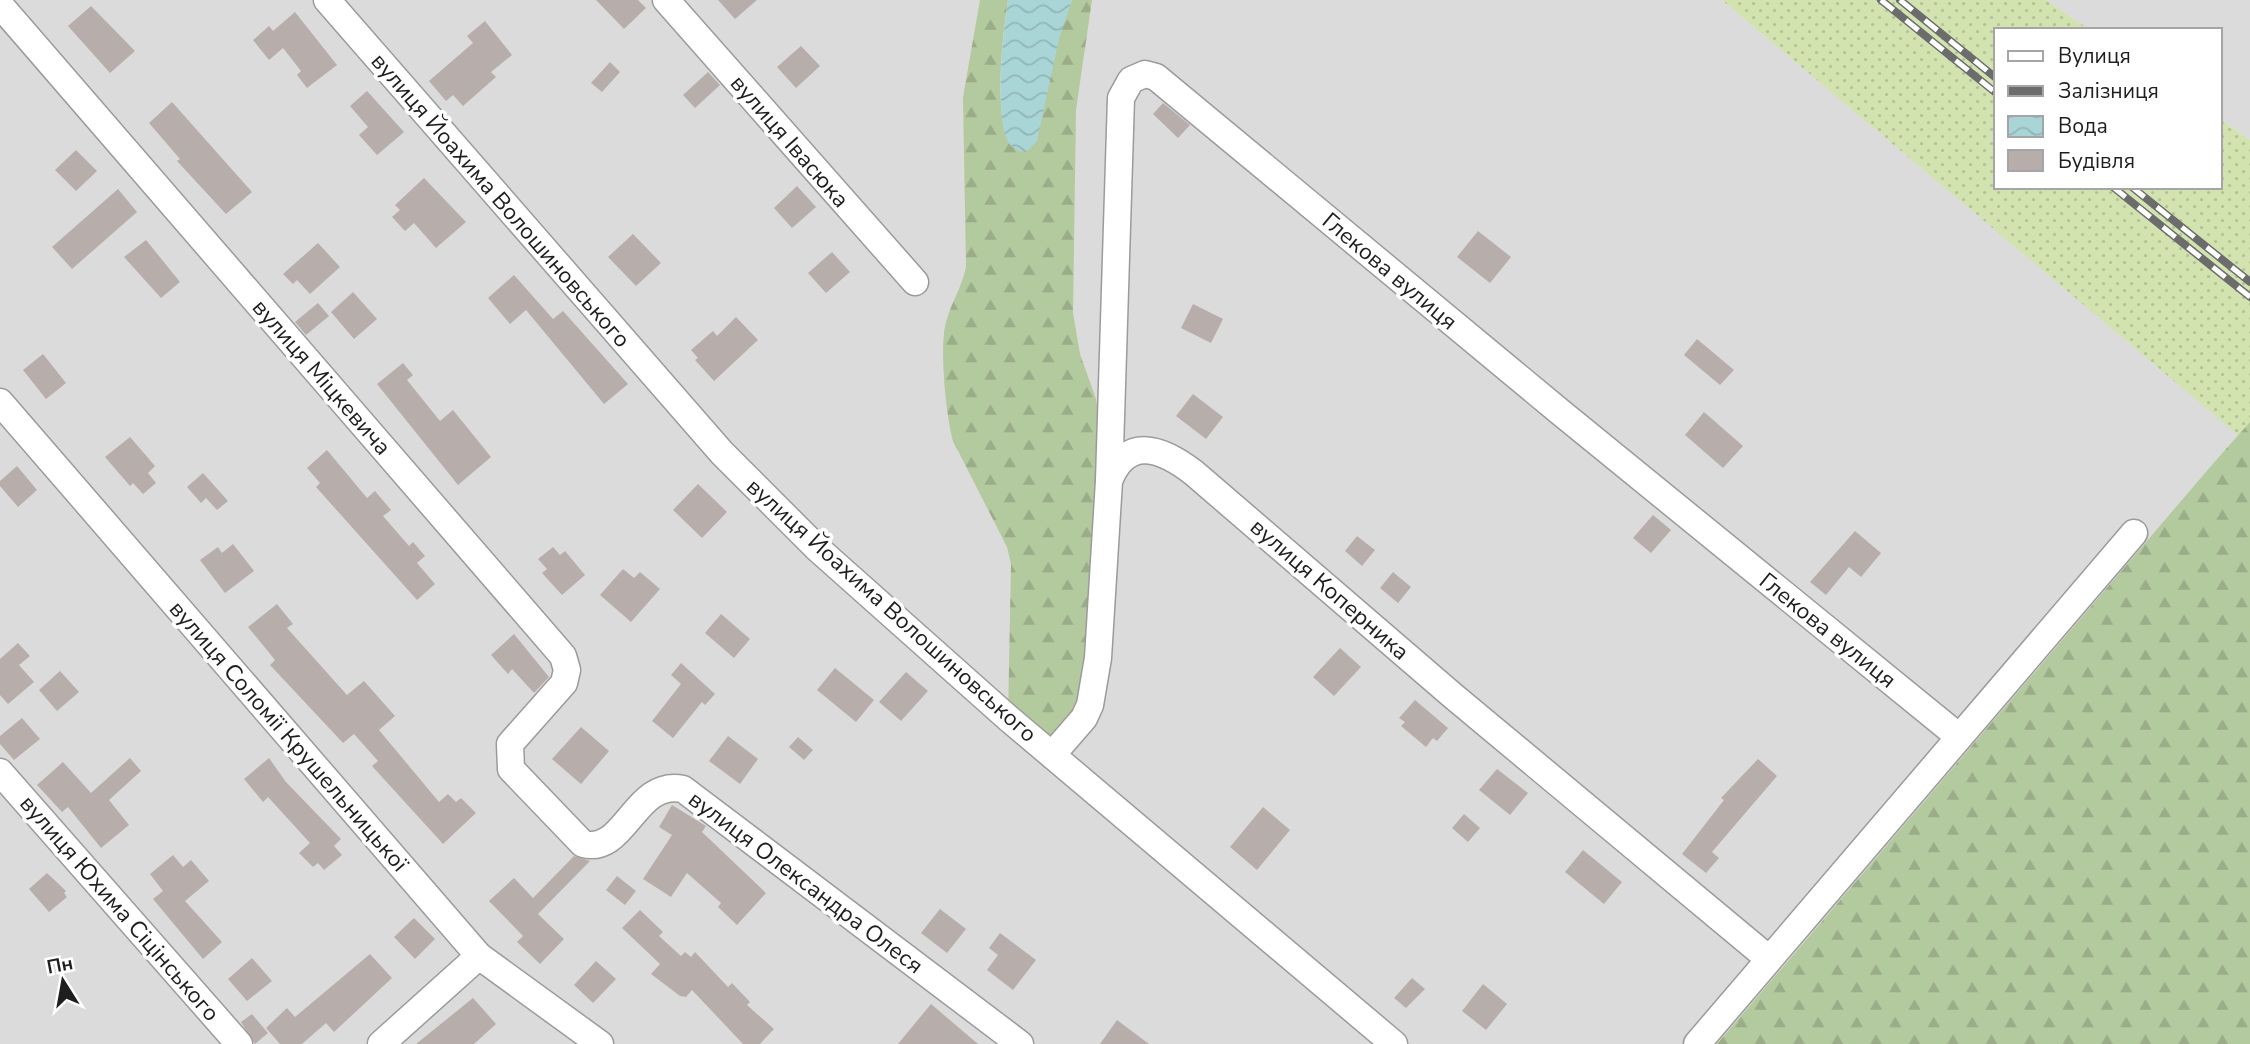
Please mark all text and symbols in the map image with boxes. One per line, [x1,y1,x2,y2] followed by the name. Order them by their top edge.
[1994,28,2222,189] legend
[2058,42,2131,70] text: Вулиця
[364,46,637,354] street label: вулиця Йоахима Волошиновського
[723,68,856,214] street label: вулиця Івасюка
[2058,77,2159,105] text: Залізниця
[2058,112,2108,140] text: Вода
[2058,147,2135,175] text: Будівля
[1316,206,1464,337] street label: Глекова вулиця
[245,293,398,462] street label: вулиця Міцкевича
[740,471,1044,749] street label: вулиця Йоахима Волошиновського
[1244,512,1416,667] street label: вулиця Коперника
[1753,566,1903,695] street label: Глекова вулиця
[162,594,415,879] street label: вулиця Соломії Крушельницької
[682,784,929,981] street label: вулиця Олександра Олеся
[13,789,227,1028] street label: вулиця Юхима Сіцінського
[28,946,98,1016] north arrow
[45,950,75,981] text: Пн

